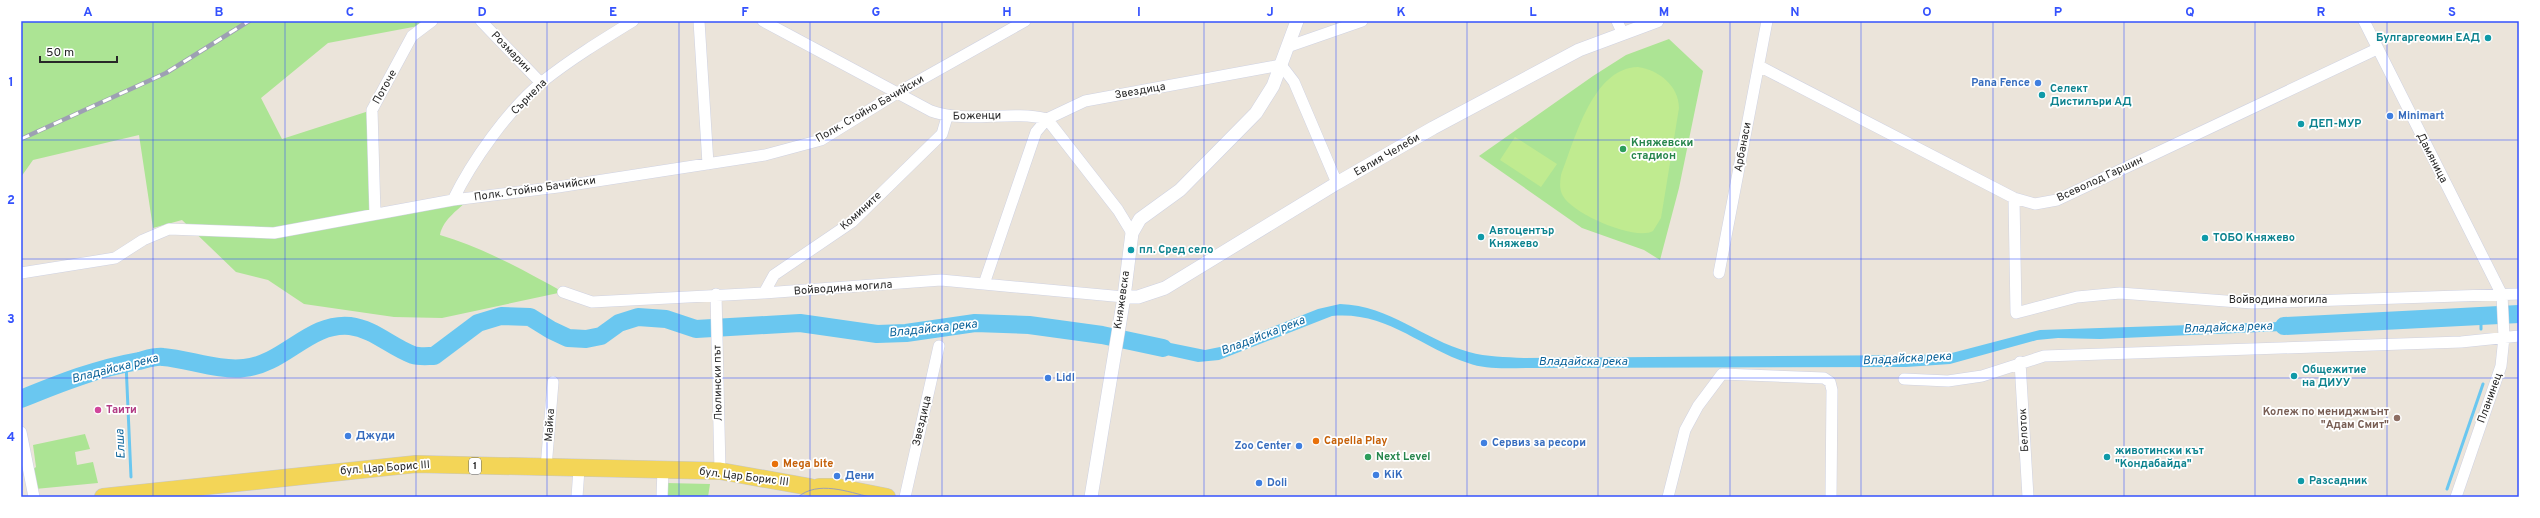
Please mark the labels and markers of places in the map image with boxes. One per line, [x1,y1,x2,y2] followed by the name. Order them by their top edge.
[2376,31,2481,45] place label: Булгаргеомин ЕАД
[2483,33,2493,43] marker: Булгаргеомин ЕАД
[1971,76,2030,90] place label: Pana Fence
[2033,78,2043,88] marker: Pana Fence
[2050,82,2132,109] place label: Селект Дистилъри АД
[2037,90,2047,100] marker: Селект Дистилъри АД
[2398,109,2444,123] place label: Minimart
[2385,111,2395,121] marker: Minimart
[2309,117,2361,131] place label: ДЕП-МУР
[2296,119,2306,129] marker: ДЕП-МУР
[1631,136,1693,163] place label: Княжевски стадион
[1618,144,1628,154] marker: Княжевски стадион
[1489,224,1554,251] place label: Автоцентър Княжево
[2213,231,2295,245] place label: ТОБО Княжево
[1476,232,1486,242] marker: Автоцентър Княжево
[2200,233,2210,243] marker: ТОБО Княжево
[1139,243,1213,257] place label: пл. Сред село
[1126,245,1136,255] marker: пл. Сред село
[2302,363,2366,390] place label: Общежитие на ДИУУ
[1056,371,1075,385] place label: Lidl
[2289,371,2299,381] marker: Общежитие на ДИУУ
[1043,373,1053,383] marker: Lidl
[106,403,137,417] place label: Таити
[93,405,103,415] marker: Таити
[2263,405,2389,432] place label: Колеж по мениджмънт "Адам Смит"
[2392,413,2402,423] marker: Колеж по мениджмънт "Адам Смит"
[356,429,395,443] place label: Джуди
[343,431,353,441] marker: Джуди
[1324,434,1388,448] place label: Capella Play
[1311,436,1321,446] marker: Capella Play
[1492,436,1586,450] place label: Сервиз за ресори
[1479,438,1489,448] marker: Сервиз за ресори
[1234,439,1291,453] place label: Zoo Center
[1294,441,1304,451] marker: Zoo Center
[2115,444,2204,471] place label: животински кът "Кондабайда"
[1376,450,1431,464] place label: Next Level
[1363,452,1373,462] marker: Next Level
[2102,452,2112,462] marker: животински кът "Кондабайда"
[783,457,833,471] place label: Mega bite
[770,459,780,469] marker: Mega bite
[1384,468,1403,482] place label: KiK
[845,469,874,483] place label: Дени
[1371,470,1381,480] marker: KiK
[832,471,842,481] marker: Дени
[2309,474,2368,488] place label: Разсадник
[1267,476,1287,490] place label: Doli
[2296,476,2306,486] marker: Разсадник
[1254,478,1264,488] marker: Doli

